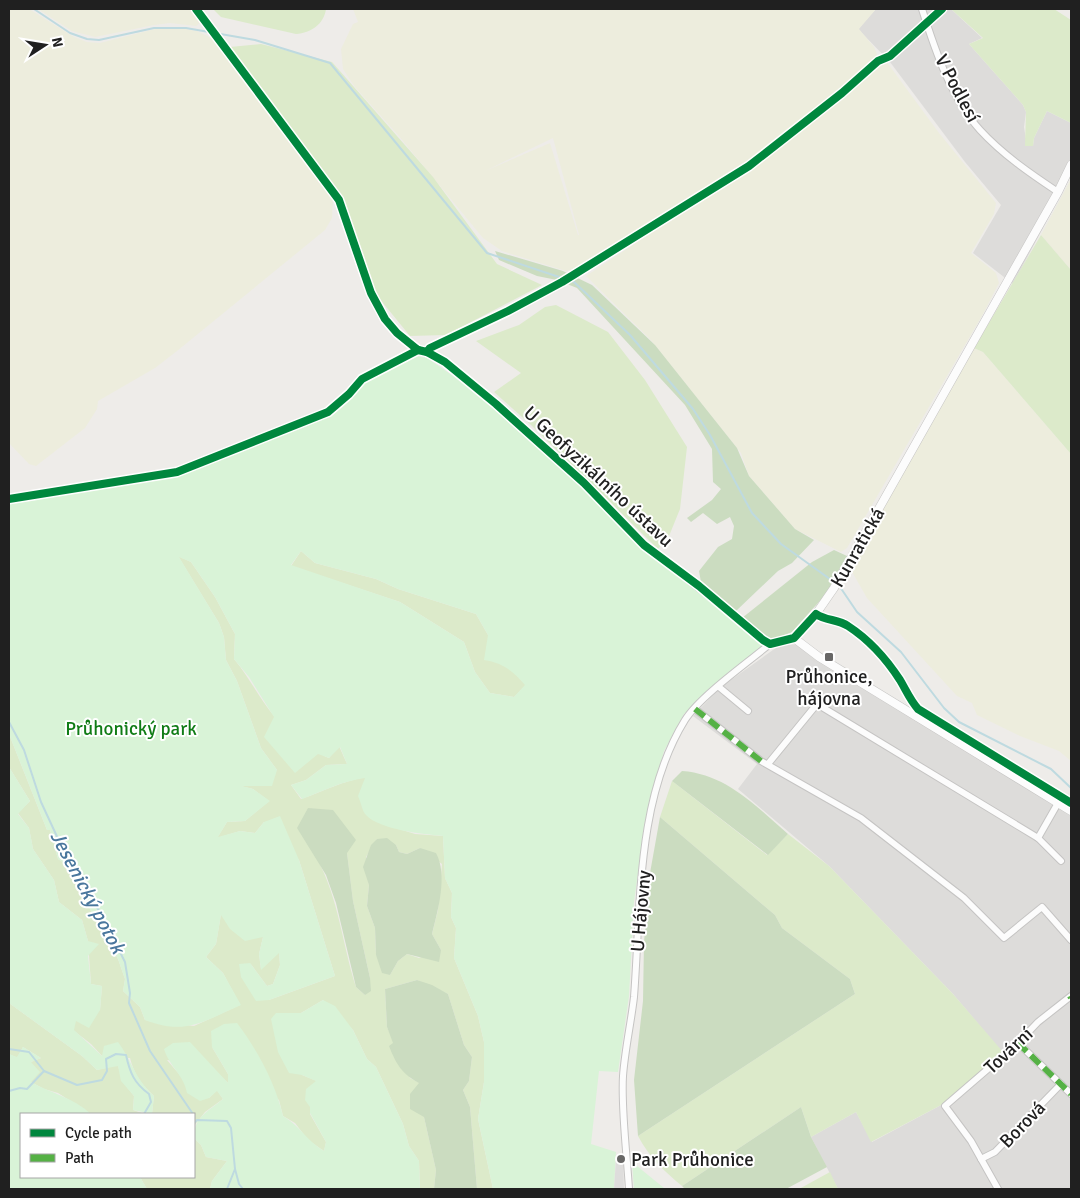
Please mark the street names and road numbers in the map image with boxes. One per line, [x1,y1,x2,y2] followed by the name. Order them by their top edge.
[929,50,985,127] street label: V Podlesí
[518,401,678,552] street label: U Geofyzikálního ústavu
[825,503,890,592] street label: Kunratická
[625,869,657,953] street label: U Hájovny
[979,1022,1039,1079] street label: Tovární
[995,1096,1051,1153] street label: Borová

